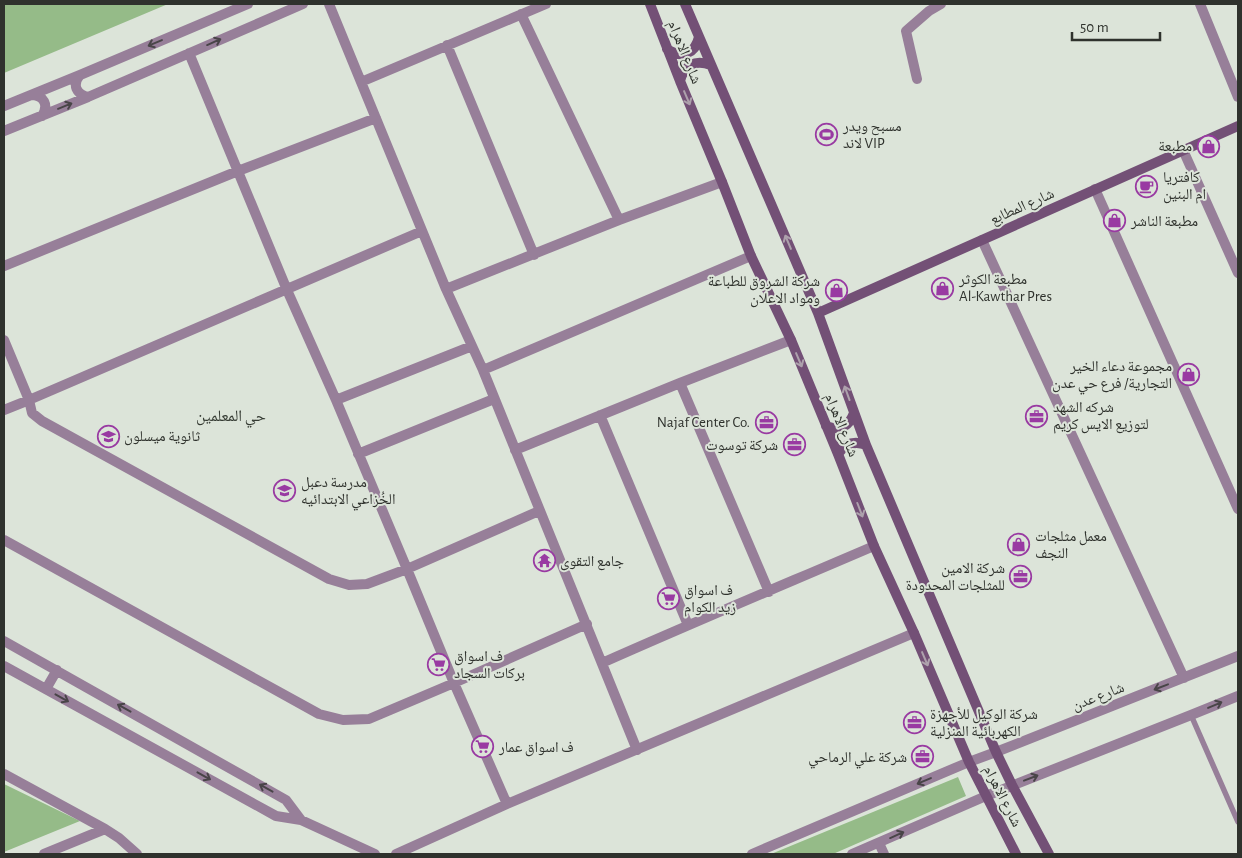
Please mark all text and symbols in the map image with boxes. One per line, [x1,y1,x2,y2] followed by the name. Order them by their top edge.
[1072,10,1160,42] scale bar
[663,18,704,87] street label: شارع الاهرام
[1080,20,1109,35] text: 50 m
[207,37,222,46] one-way arrow
[147,40,162,49] one-way arrow
[682,90,692,105] one-way arrow
[57,101,72,110] one-way arrow
[842,119,902,151] place label: مسبح ويدر لاند VIP
[815,123,839,147] sports icon: مسبح ويدر لاند VIP
[1196,134,1220,158] shop icon: مطبعة
[1158,139,1192,154] place label: مطبعة
[1163,170,1206,204] place label: كافتريا ام البنين
[1135,174,1159,198] cafe icon: كافتريا ام البنين
[988,186,1057,229] street label: شارع المطابع
[1103,209,1127,233] shop icon: مطبعة الناشر
[1130,214,1198,230] place label: مطبعة الناشر
[782,235,792,250] one-way arrow
[958,272,1052,304] place label: مطبعة الكوثر Al-Kawthar Pres
[708,274,820,308] place label: شركة الشروق للطباعة ومواد الاعلان
[931,276,955,300] shop icon: مطبعة الكوثر Al-Kawthar Pres
[824,278,848,302] shop icon: شركة الشروق للطباعة ومواد الاعلان
[794,352,804,367] one-way arrow
[1052,359,1172,395] place label: مجموعة دعاء الخير التجارية/ فرع حي عدن
[1176,363,1200,387] shop icon: مجموعة دعاء الخير التجارية/ فرع حي عدن
[842,386,851,401] one-way arrow
[820,391,861,460] street label: شارع الاهرام
[1053,400,1149,434] place label: شركه الشهد لتوزيع الايس كريم
[1025,404,1049,428] office icon: شركه الشهد لتوزيع الايس كريم
[196,408,266,428] district label: حي المعلمین
[754,410,778,434] office icon: Najaf Center Co.
[657,415,750,430] place label: Najaf Center Co.
[96,424,120,448] school or university icon: ثانوية ميسلون
[124,429,200,446] place label: ثانوية ميسلون
[782,433,806,457] office icon: شركة توسوت
[706,438,778,454] place label: شركة توسوت
[301,475,396,511] place label: مدرسة دعبل الخُزاعي الابتدائيه
[273,479,297,503] school or university icon: مدرسة دعبل الخُزاعي الابتدائيه
[856,502,865,518] one-way arrow
[1035,529,1107,561] place label: معمل مثلجات النجف
[1007,533,1031,557] shop icon: معمل مثلجات النجف
[532,549,556,573] temple icon: جامع التقوى
[560,554,625,571] place label: جامع التقوى
[906,561,1005,594] place label: شركة الامين للمثلجات المحدودة
[1009,565,1033,589] office icon: شركة الامين للمثلجات المحدودة
[684,583,736,617] place label: ف اسواق زيد الكوام
[656,587,680,611] supermarket icon: ف اسواق زيد الكوام
[454,649,525,682] place label: ف اسواق بركات السجاد
[920,651,930,666] one-way arrow
[426,653,450,677] supermarket icon: ف اسواق بركات السجاد
[1070,680,1127,715] street label: شارع عدن
[1154,683,1169,693] one-way arrow
[54,693,69,703] one-way arrow
[1207,700,1222,710] one-way arrow
[117,703,132,713] one-way arrow
[930,707,1038,740] place label: شركة الوكيل للأجهزة الكهربائية المنزلية
[902,711,926,735] office icon: شركة الوكيل للأجهزة الكهربائية المنزلية
[471,735,495,759] supermarket icon: ف اسواق عمار
[498,740,574,757] place label: ف اسواق عمار
[911,745,935,769] office icon: شركة علي الرماحي
[808,750,907,769] place label: شركة علي الرماحي
[979,763,1024,830] street label: شارع الاهرام
[196,772,211,782] one-way arrow
[1023,773,1038,782] one-way arrow
[917,776,932,786] one-way arrow
[259,783,273,793] one-way arrow
[889,829,904,839] one-way arrow

